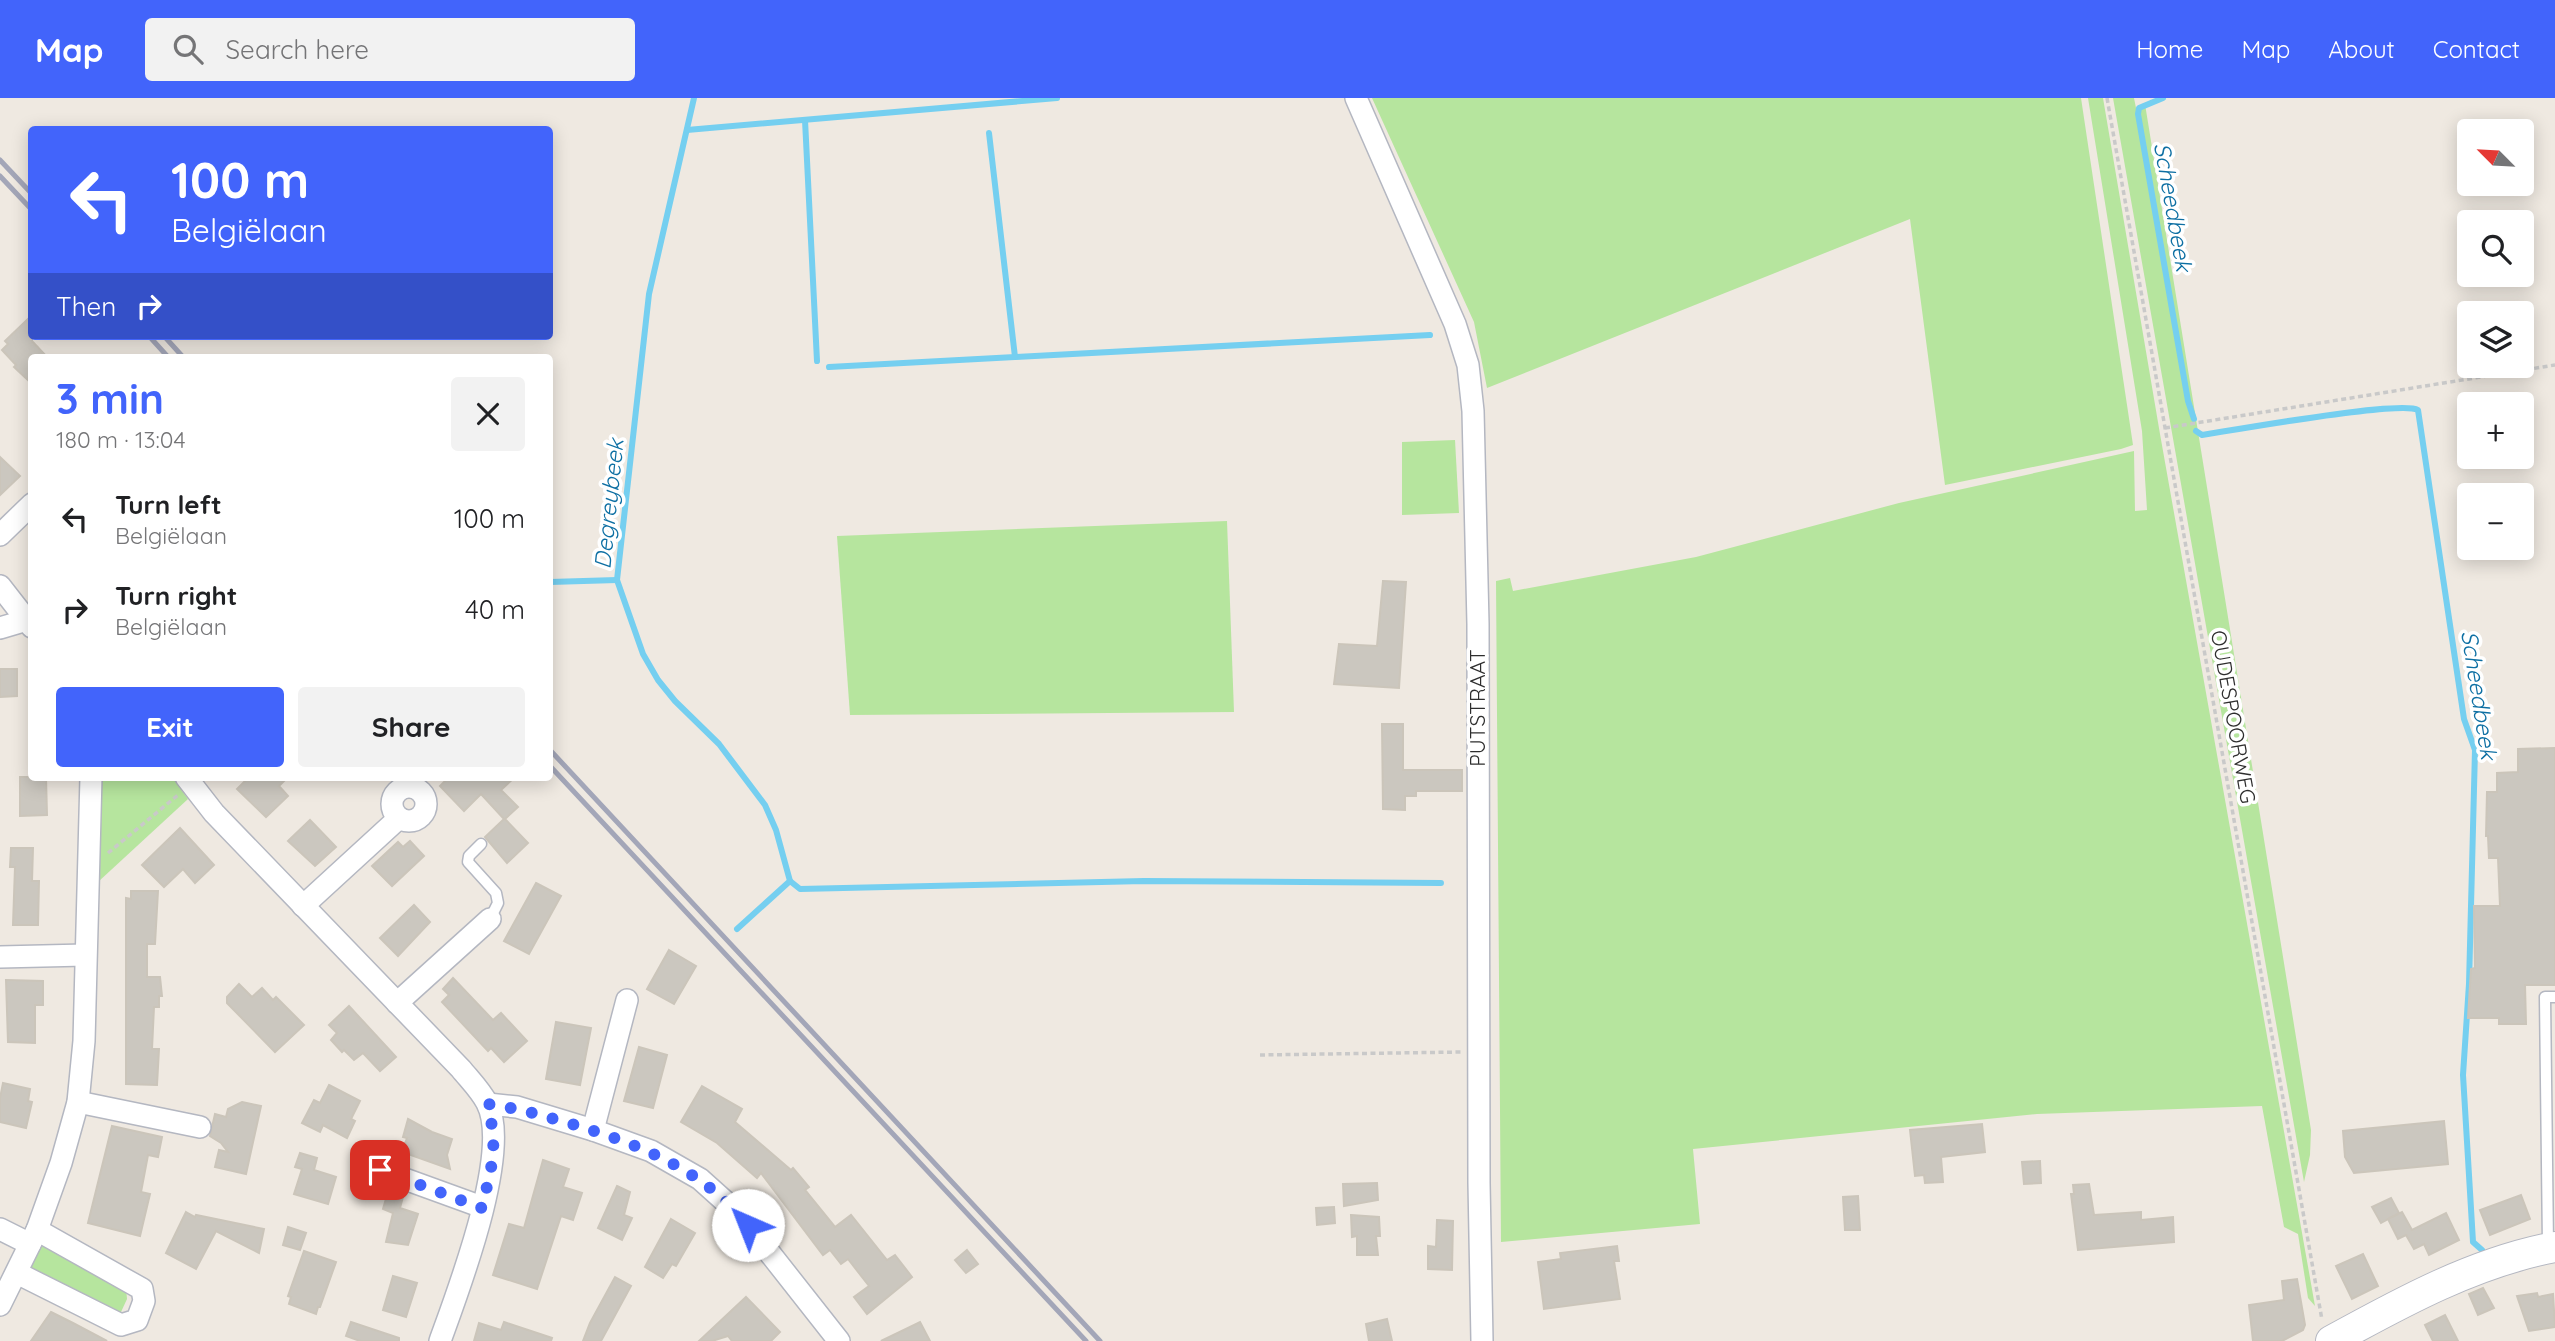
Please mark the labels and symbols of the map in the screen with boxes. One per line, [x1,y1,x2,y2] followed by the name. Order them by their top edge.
[2457,119,2534,196] north arrow
[2148,140,2199,275] water label: Scheedbeek
[587,436,630,570] water label: Degreybeek
[2206,628,2262,805] street label: OUDESPOORWEG
[2455,628,2504,763] water label: Scheedbeek
[1464,649,1490,767] street label: PUTSTRAAT
[350,1140,410,1200] pin
[711,1188,785,1262] position arrow

